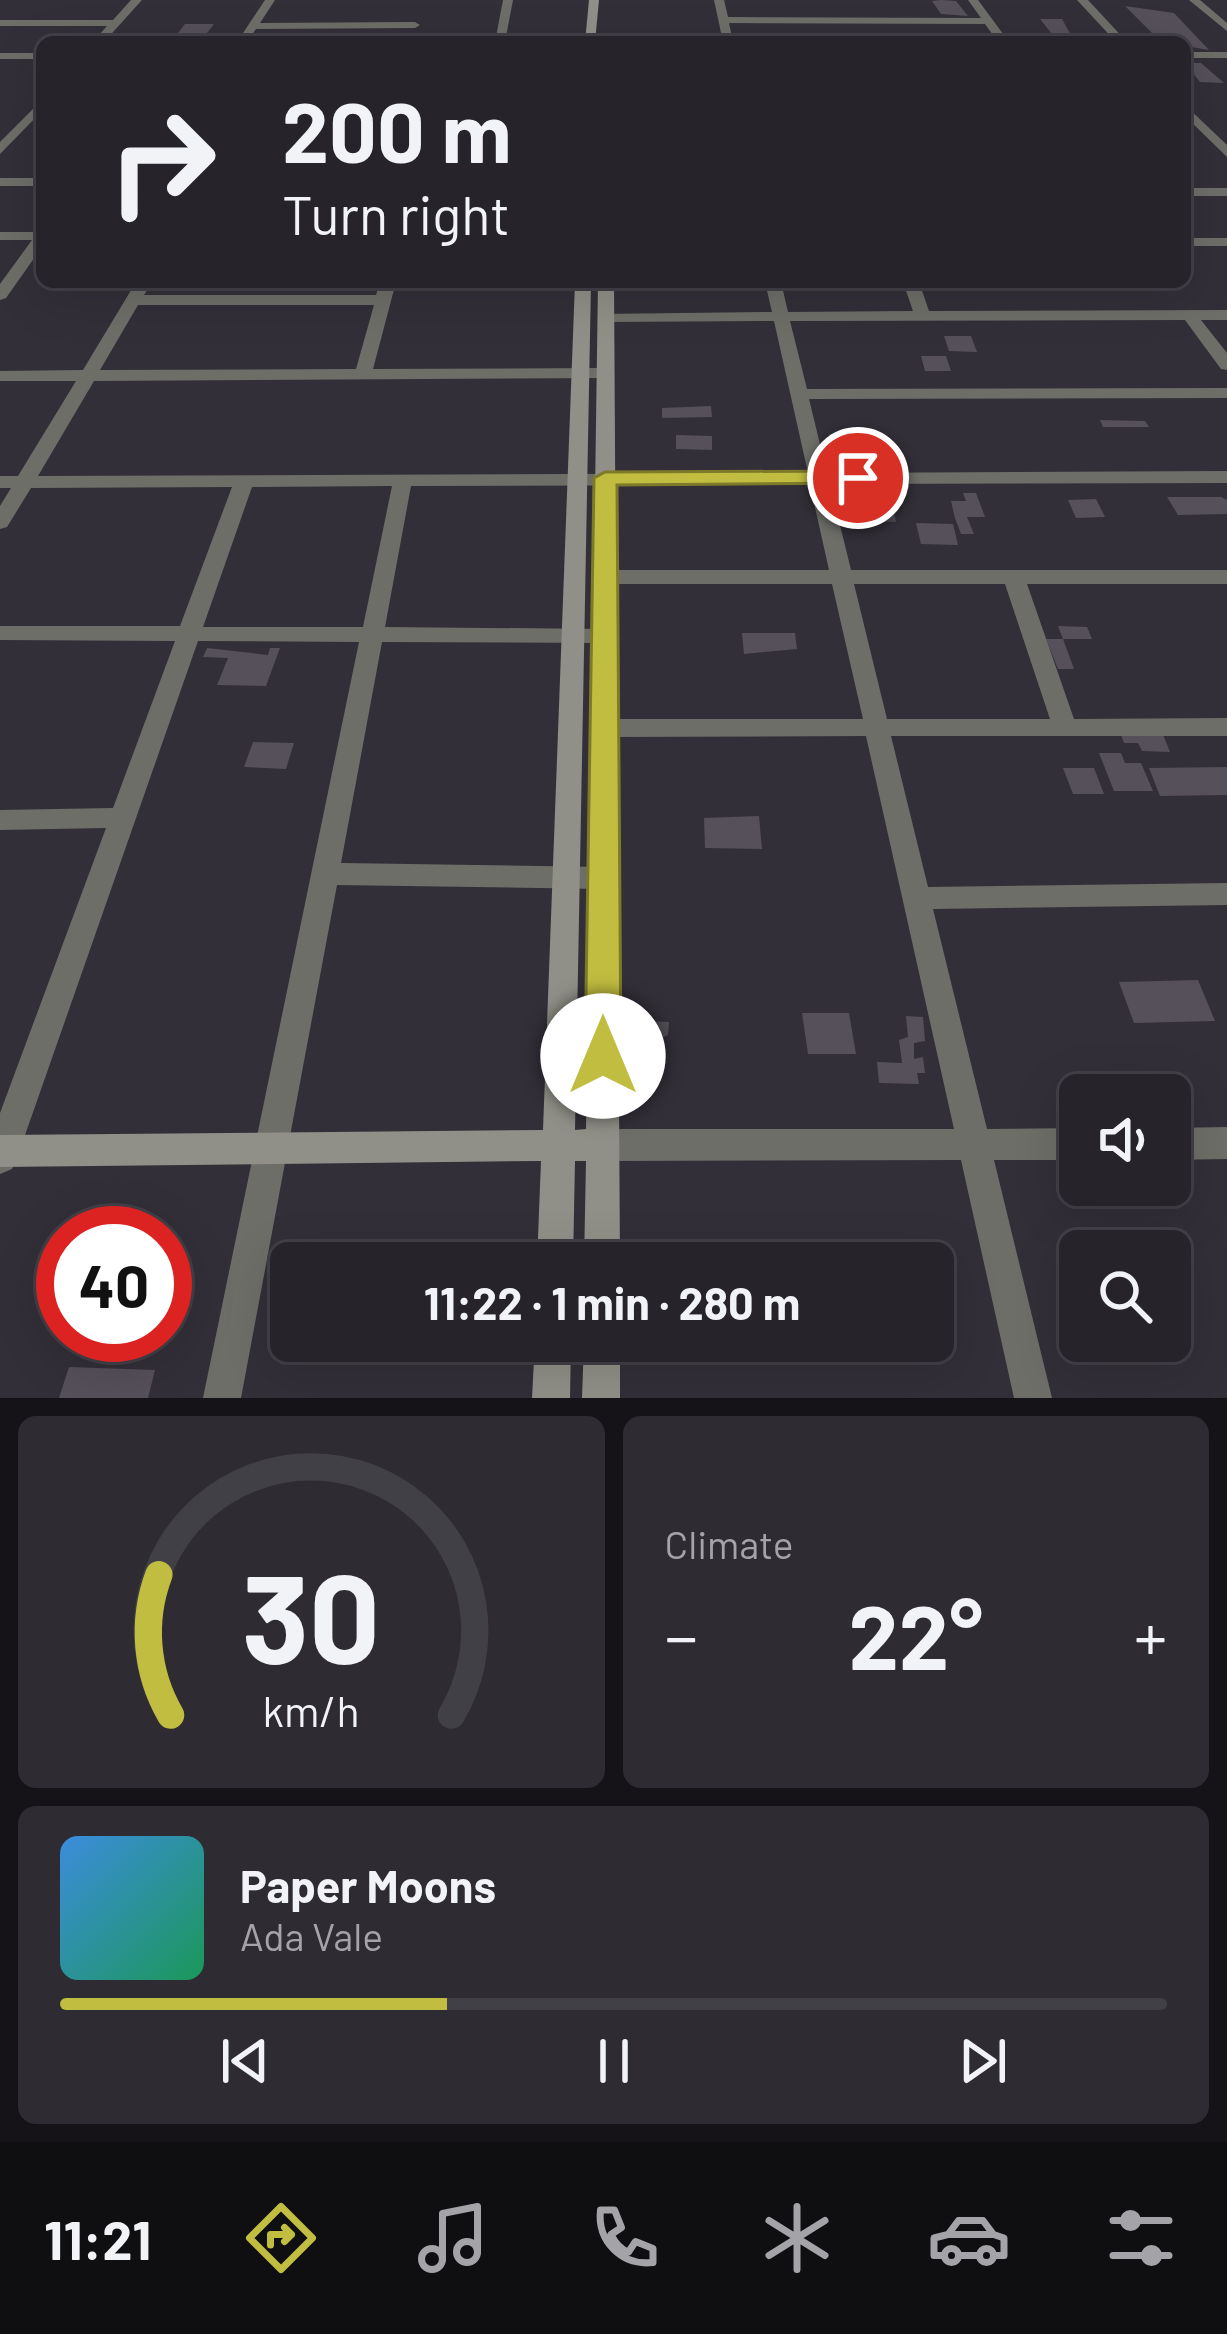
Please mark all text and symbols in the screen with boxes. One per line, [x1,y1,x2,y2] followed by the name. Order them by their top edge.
[282,79,512,180] text: 200 m
[84,84,240,240] icon: right
[282,181,510,246] text: Turn right
[807,427,909,529] pin
[825,445,891,511] icon: arrive
[540,993,666,1119] position arrow
[1059,1074,1191,1362] map controls
[1059,1074,1191,1206] button: sound
[36,1206,192,1362] speed limit sign: 40
[1059,1230,1191,1362] button: search
[424,1275,800,1329] text: 11:22 · 1 min · 280 m
[665,1520,794,1567] text: Climate
[242,1539,381,1689] text: 30
[848,1580,983,1688] text: 22°
[665,1595,698,1674] text: −
[1134,1595,1167,1674] text: +
[263,1684,360,1736] text: km/h
[240,1858,496,1912] text: Paper Moons
[240,1912,383,1959] text: Ada Vale
[212,2028,278,2094] icon: previous
[581,2028,647,2094] icon: pause
[950,2028,1016,2094] icon: next
[239,2196,323,2280] icon: directions
[411,2196,495,2280] icon: music
[583,2196,667,2280] icon: phone
[755,2196,839,2280] icon: climate
[927,2196,1011,2280] icon: car
[1099,2196,1183,2280] icon: filters
[44,2206,151,2271] text: 11:21

